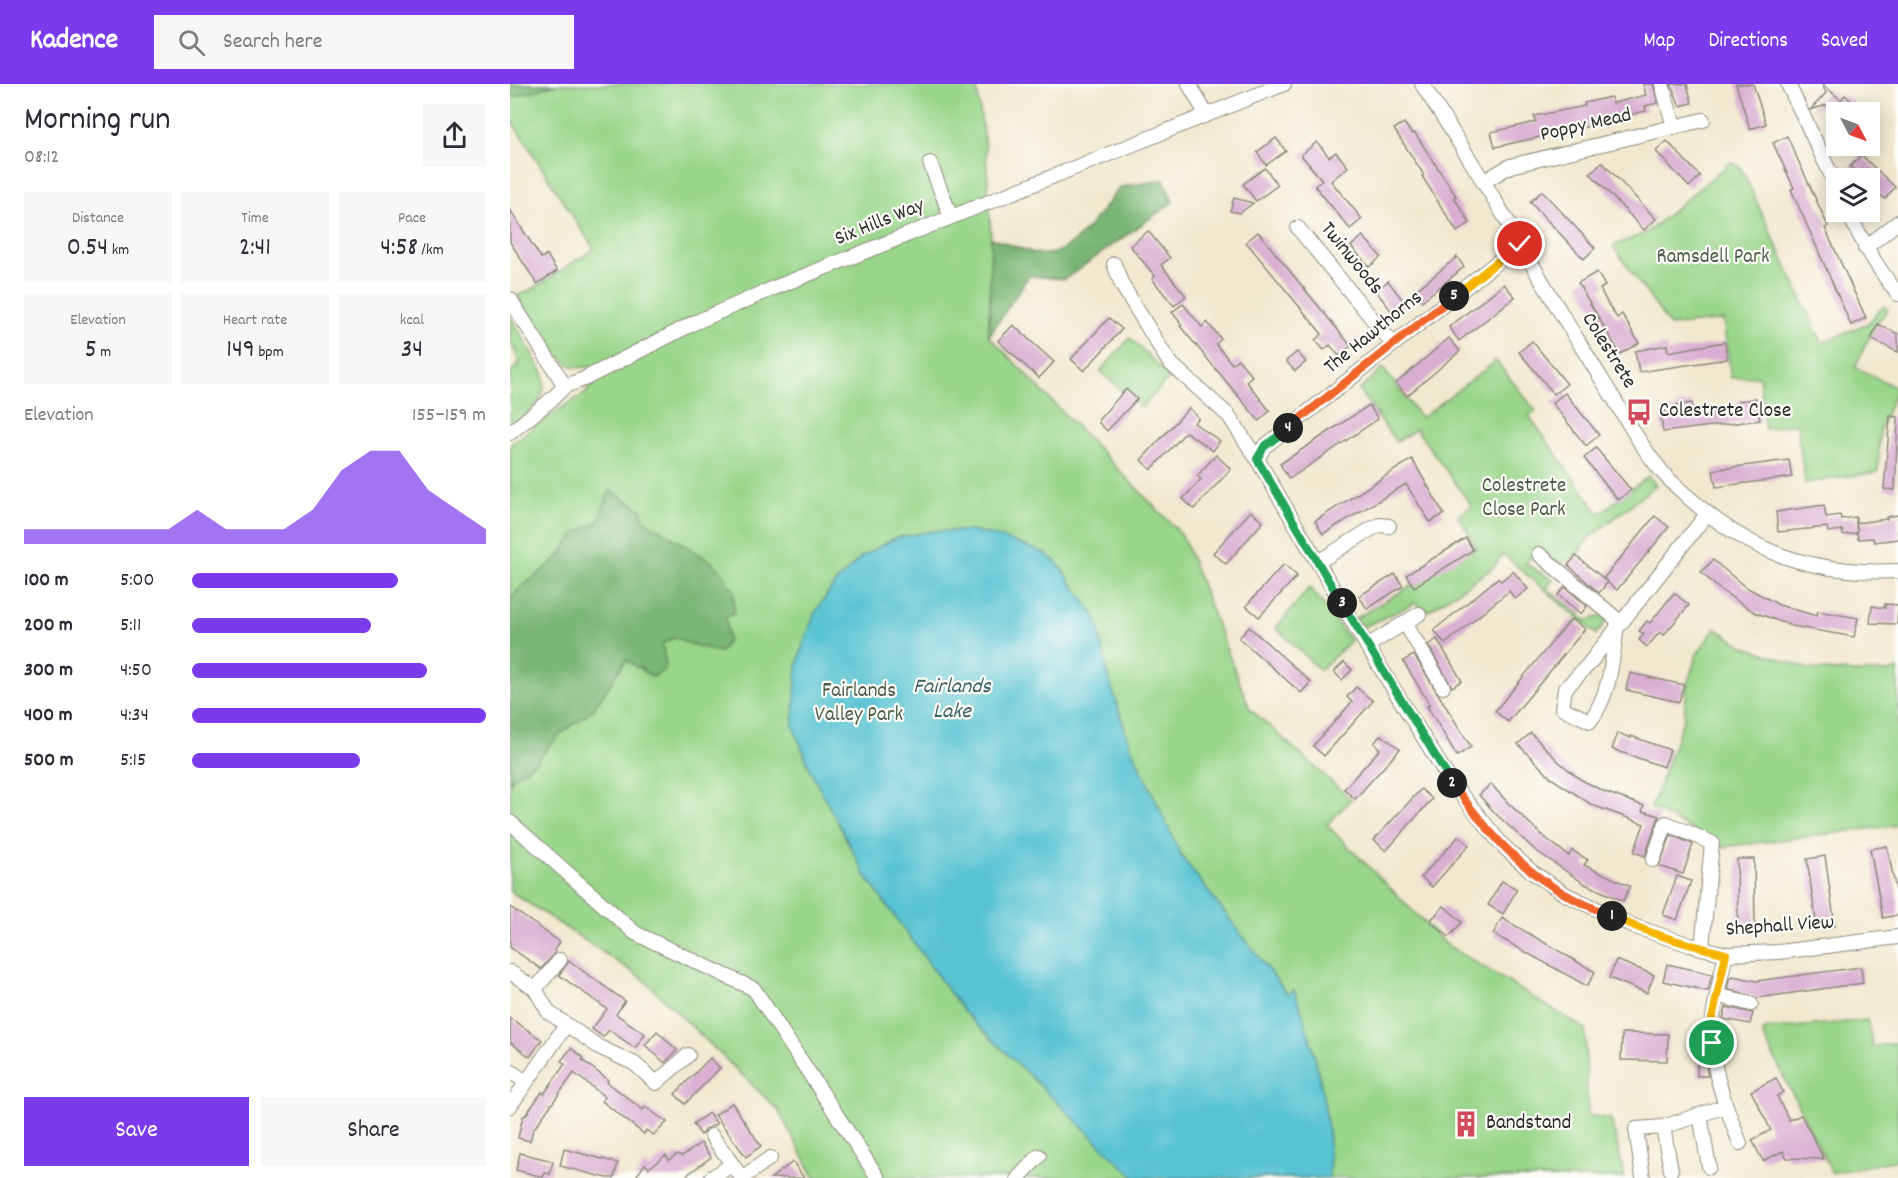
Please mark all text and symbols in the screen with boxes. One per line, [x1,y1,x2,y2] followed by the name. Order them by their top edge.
[154,15,574,69] search box
[30,22,118,62] text: Kadence
[175,26,208,59] icon: search
[223,27,322,58] text: Search here
[1644,27,1675,57] text: Map
[1708,27,1788,57] text: Directions
[1821,27,1868,57] text: Saved
[24,98,171,145] text: Morning run
[1537,101,1635,151] street label: Poppy Mead
[1826,102,1880,156] north arrow
[1826,102,1880,222] map controls
[423,104,486,167] button: share
[24,144,59,172] text: 08:12
[1826,168,1880,222] button: layers
[831,191,930,255] street label: Six Hills Way
[72,207,124,230] text: Distance
[241,207,269,230] text: Time
[398,207,426,230] text: Pace
[1312,216,1390,302] street label: Twinwoods
[1494,218,1545,269] pin
[1503,227,1536,260] icon: check
[67,230,108,267] text: 0.54
[239,230,271,267] text: 2:41
[380,230,418,267] text: 4:58
[108,239,129,262] text: km
[418,239,444,262] text: /km
[1656,243,1770,273] park label: Ramsdell Park
[1439,281,1469,311] pin: 5
[1318,284,1430,382] street label: The Hawthorns
[1450,284,1458,307] text: 5
[1573,307,1643,395] street label: Colestrete
[70,309,126,332] text: Elevation
[223,309,287,332] text: Heart rate
[400,309,424,332] text: kcal
[85,332,97,369] text: 5
[226,332,255,369] text: 149
[401,332,423,369] text: 34
[97,341,111,364] text: m
[255,341,284,364] text: bpm
[1624,397,1654,427] bus stop icon: Colestrete Close
[1659,397,1791,427] place label: Colestrete Close
[24,402,94,430] text: Elevation
[412,402,486,430] text: 155–159 m
[1273,413,1303,443] pin: 4
[1285,416,1291,439] text: 4
[1482,472,1566,526] park label: Colestrete Close Park
[24,567,69,595] text: 100 m
[120,567,154,595] text: 5:00
[1327,588,1357,618] pin: 3
[1338,591,1346,614] text: 3
[24,612,73,640] text: 200 m
[120,612,141,640] text: 5:11
[24,657,73,685] text: 300 m
[120,657,152,685] text: 4:50
[913,672,992,728] water label: Fairlands Lake
[815,677,903,731] park label: Fairlands Valley Park
[24,702,72,730] text: 400 m
[120,702,149,730] text: 4:34
[24,747,73,775] text: 500 m
[120,747,146,775] text: 5:15
[1437,768,1467,798] pin: 2
[1449,771,1456,794] text: 2
[1597,901,1627,931] pin: 1
[1610,904,1614,927] text: 1
[1725,908,1835,946] street label: Shephall View
[1686,1017,1737,1068] pin
[1695,1026,1728,1059] icon: arrive
[24,1097,249,1166] button: Save
[261,1097,486,1166] button: Share
[1451,1109,1481,1139] building icon: Bandstand
[1486,1109,1571,1139] place label: Bandstand

